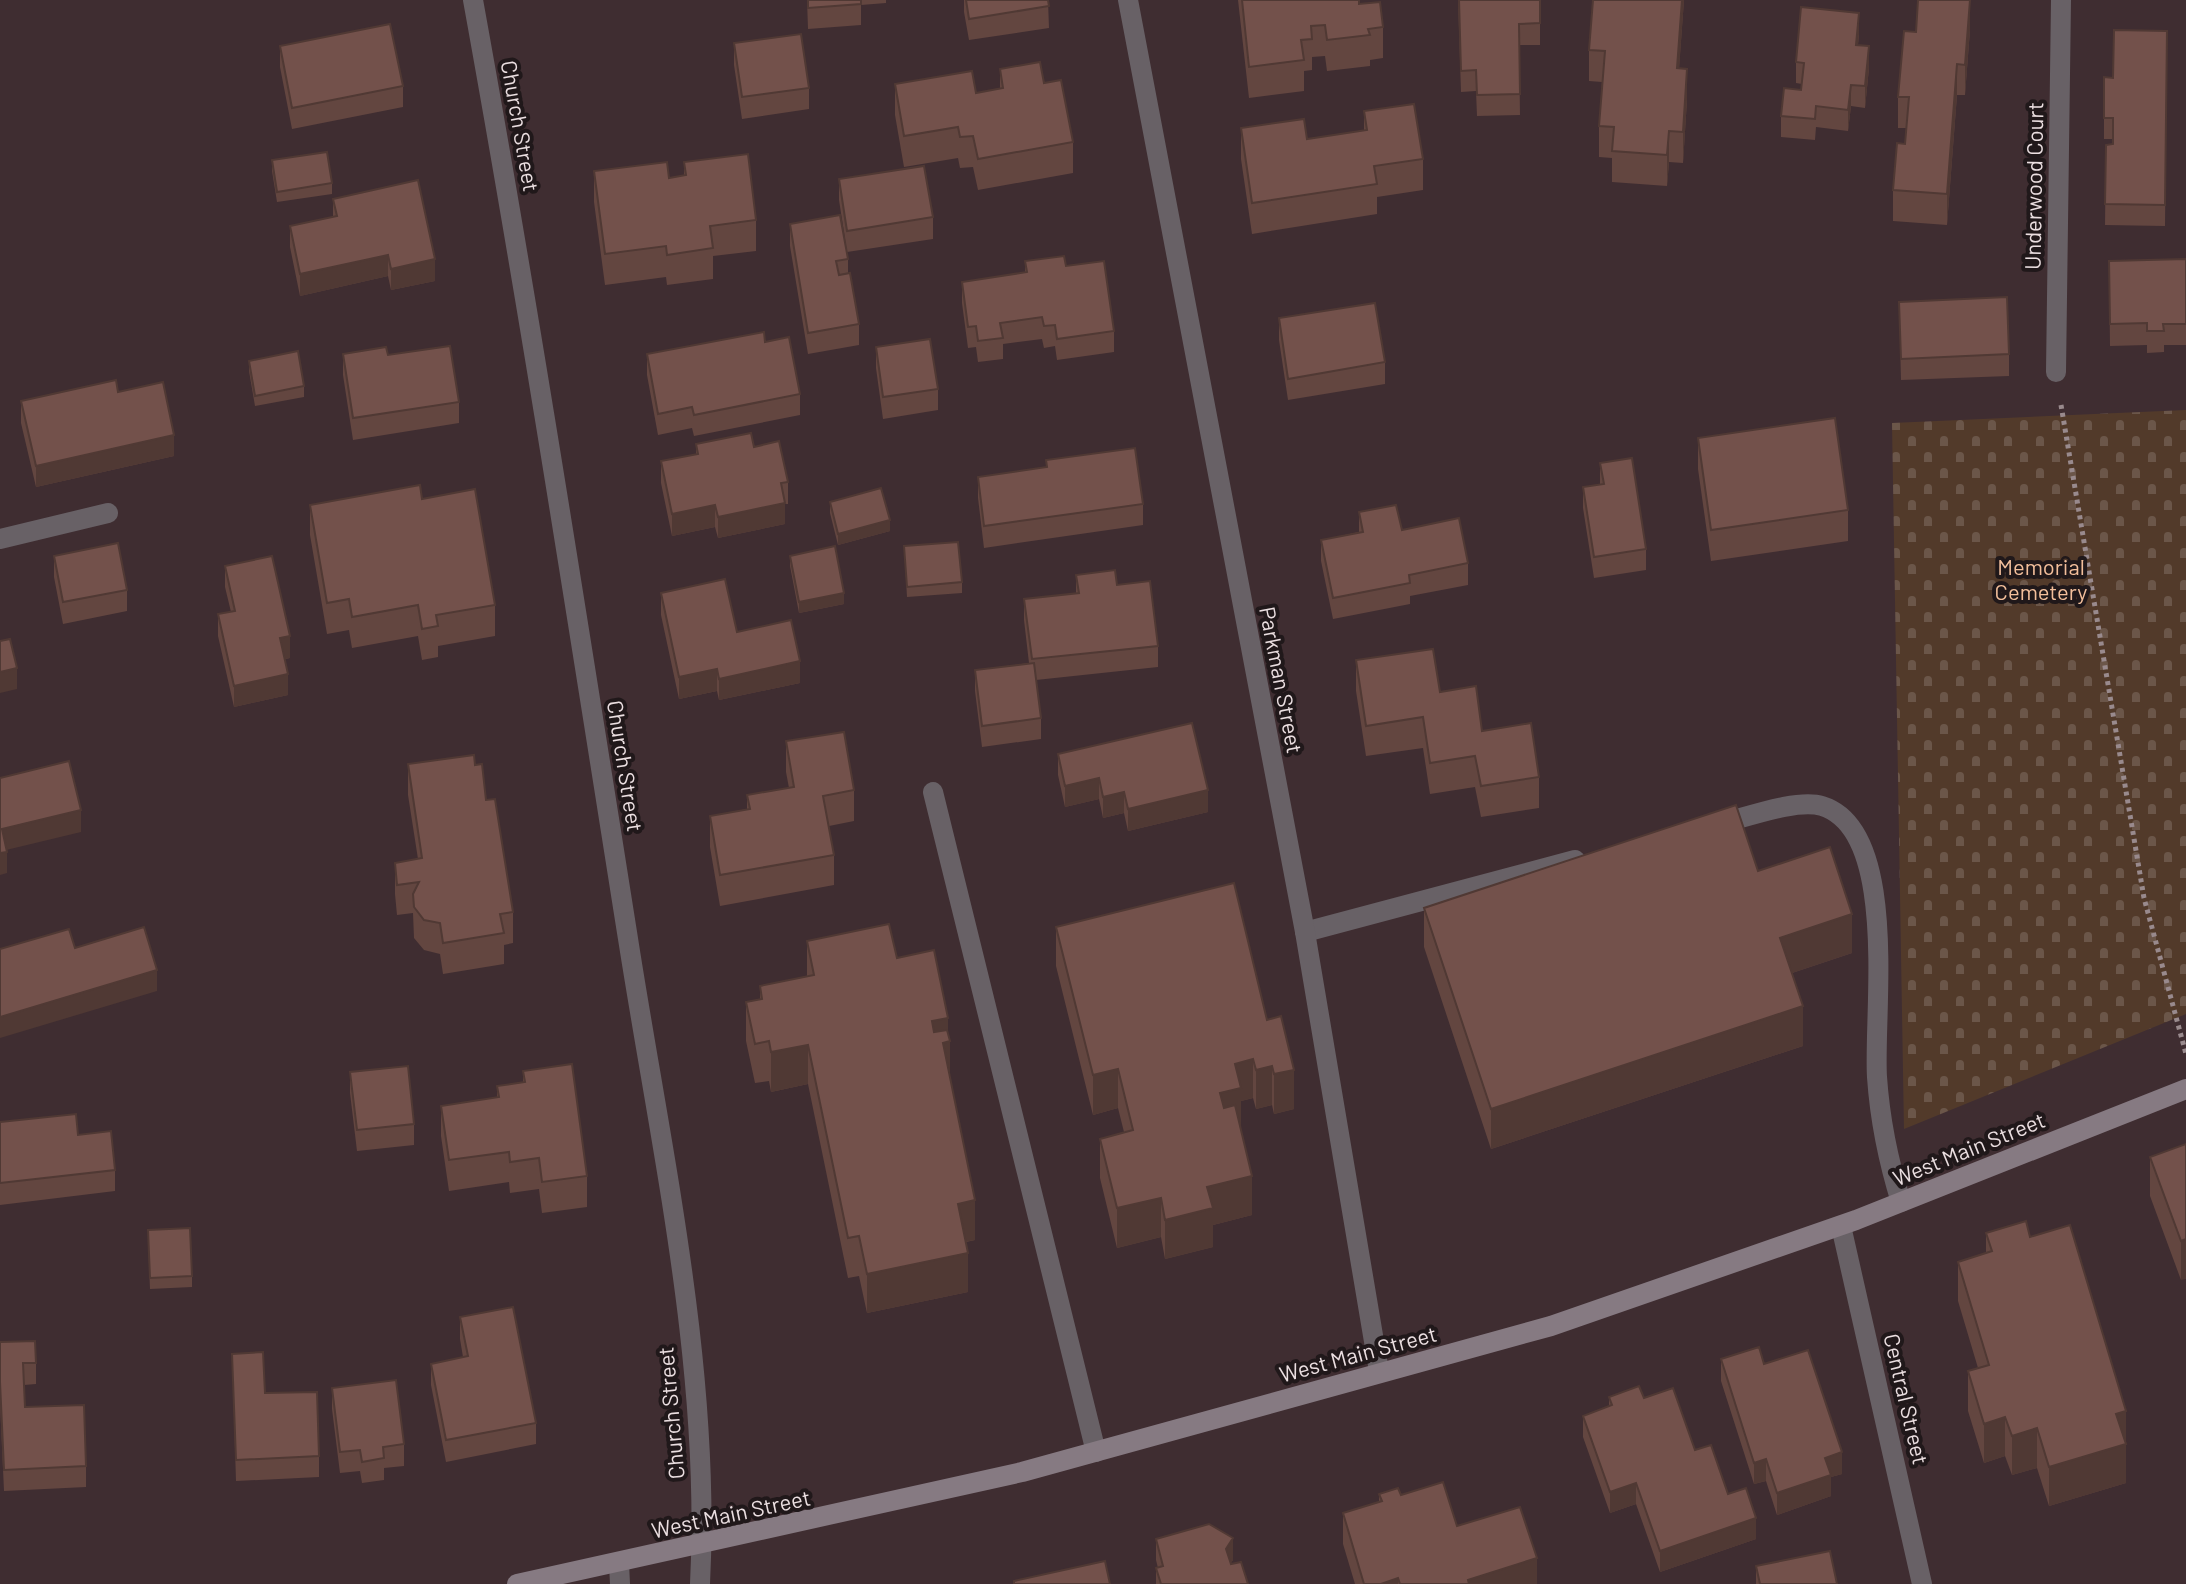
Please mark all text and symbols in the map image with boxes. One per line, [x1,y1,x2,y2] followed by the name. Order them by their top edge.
[497,58,545,193] street label: Church Street
[2019,102,2047,270] street label: Underwood Court
[1995,553,2087,604] park label: Memorial Cemetery
[1255,604,1309,755] street label: Parkman Street
[603,698,649,833] street label: Church Street
[1889,1106,2048,1190] street label: West Main Street
[1276,1320,1439,1387] street label: West Main Street
[1879,1331,1935,1467] street label: Central Street
[651,1346,689,1480] street label: Church Street
[649,1484,813,1543] street label: West Main Street

